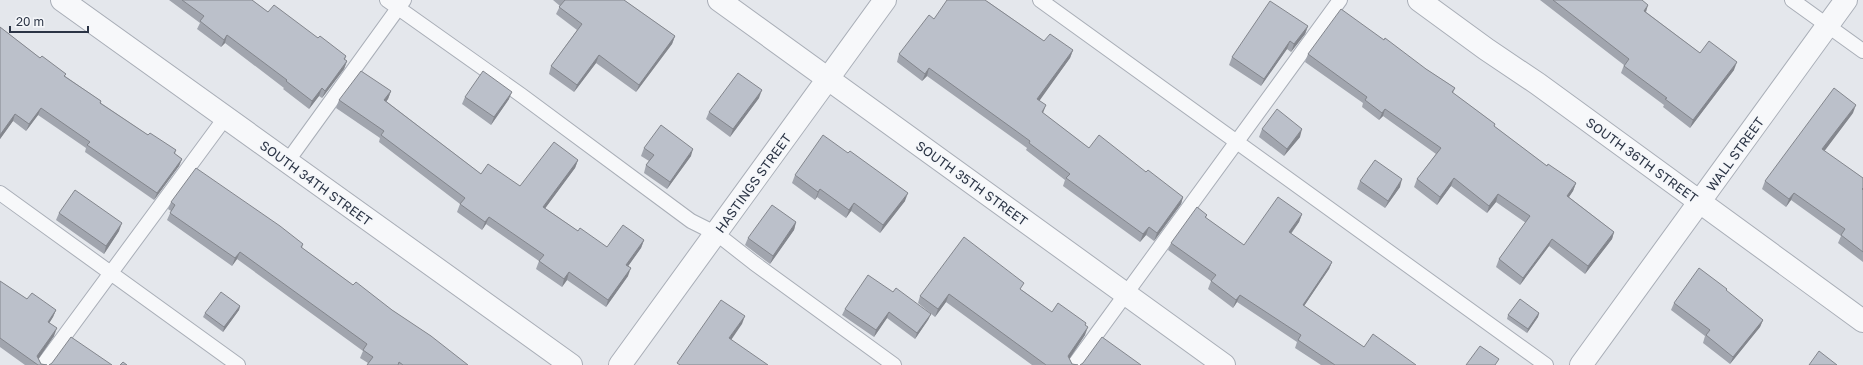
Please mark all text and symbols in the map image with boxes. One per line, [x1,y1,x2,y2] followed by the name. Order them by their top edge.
[10,8,88,34] scale bar
[16,14,44,29] text: 20 m
[1583,114,1701,206] street label: SOUTH 36TH STREET
[1703,114,1767,194] street label: WALL STREET
[712,130,794,236] street label: HASTINGS STREET
[257,137,375,229] street label: SOUTH 34TH STREET
[913,137,1031,229] street label: SOUTH 35TH STREET

